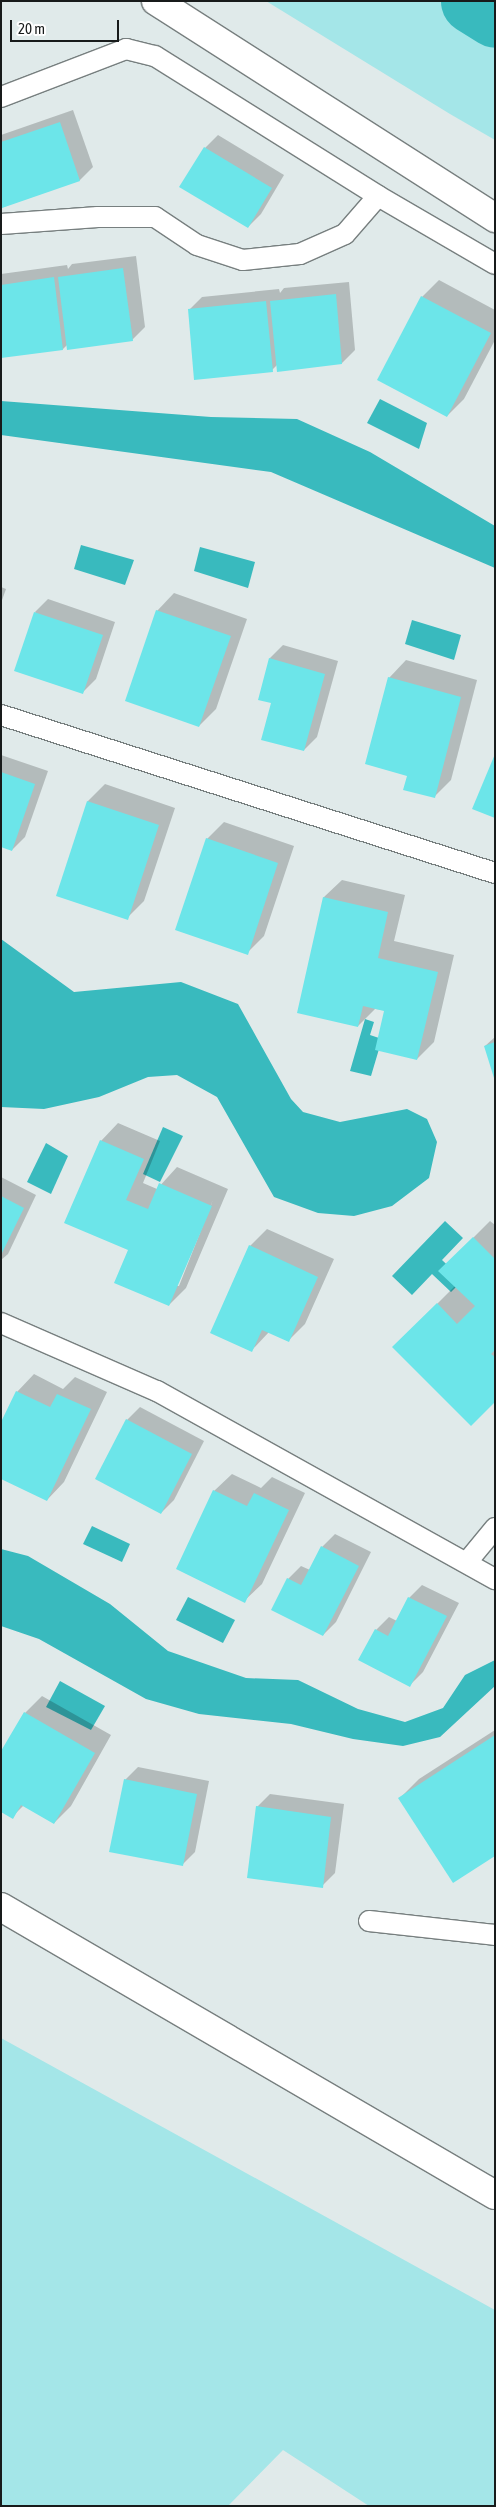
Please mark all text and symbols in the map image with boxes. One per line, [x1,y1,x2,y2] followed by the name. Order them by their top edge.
[12,10,121,42] scale bar
[18,20,45,37] text: 20 m

